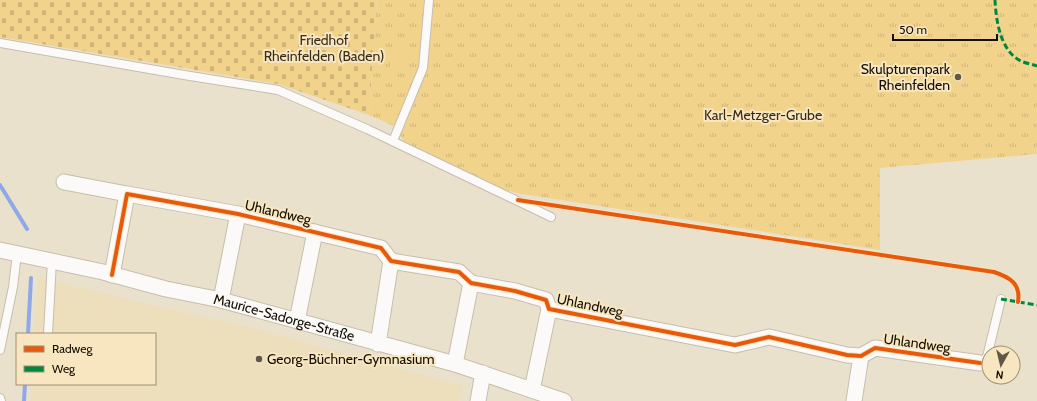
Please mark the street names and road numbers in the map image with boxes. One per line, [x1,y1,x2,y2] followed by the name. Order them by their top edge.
[243,196,314,229] street label: Uhlandweg
[555,289,626,321] street label: Uhlandweg
[212,290,357,345] street label: Maurice-Sadorge-Straße
[882,329,953,357] street label: Uhlandweg

